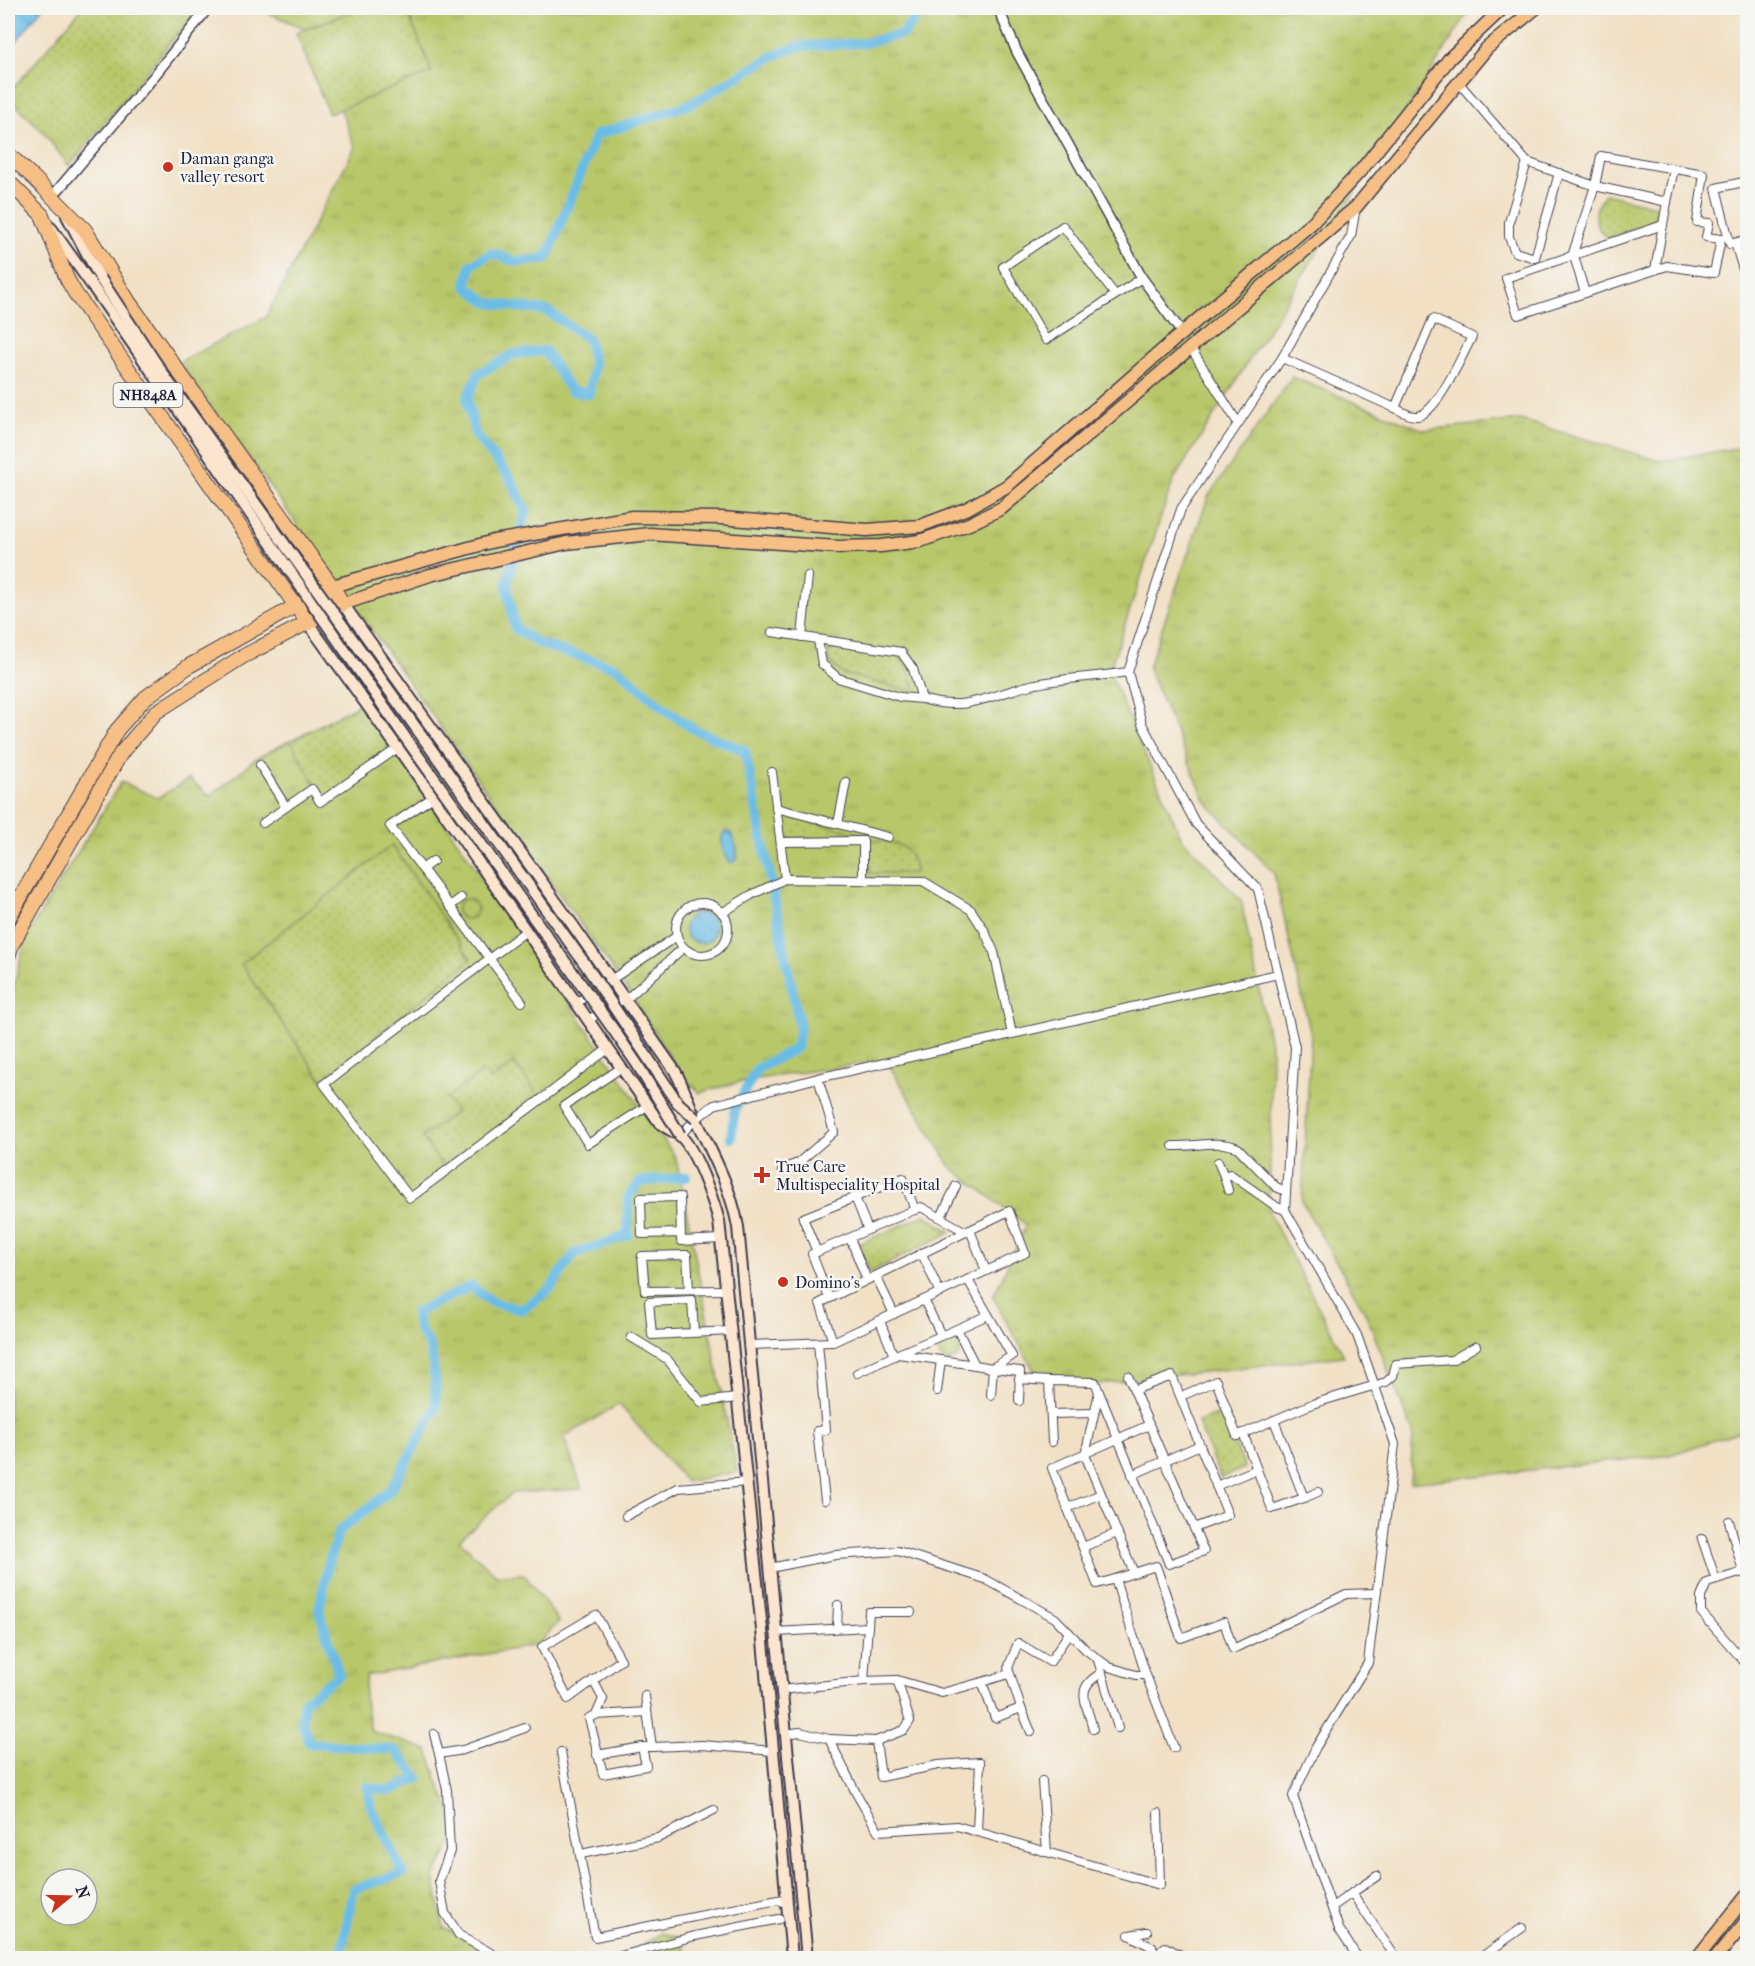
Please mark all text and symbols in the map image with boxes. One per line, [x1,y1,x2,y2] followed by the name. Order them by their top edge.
[180,149,275,186] place label: Daman ganga valley resort
[161,160,175,174] marker: Daman ganga valley resort
[114,383,182,407] road number: NH848A
[776,1157,940,1194] place label: True Care Multispeciality Hospital
[753,1166,771,1184] marker: True Care Multispeciality Hospital
[795,1273,860,1292] place label: Domino's
[776,1275,790,1289] marker: Domino's
[39,1867,99,1927] north arrow
[72,1883,94,1902] text: N

